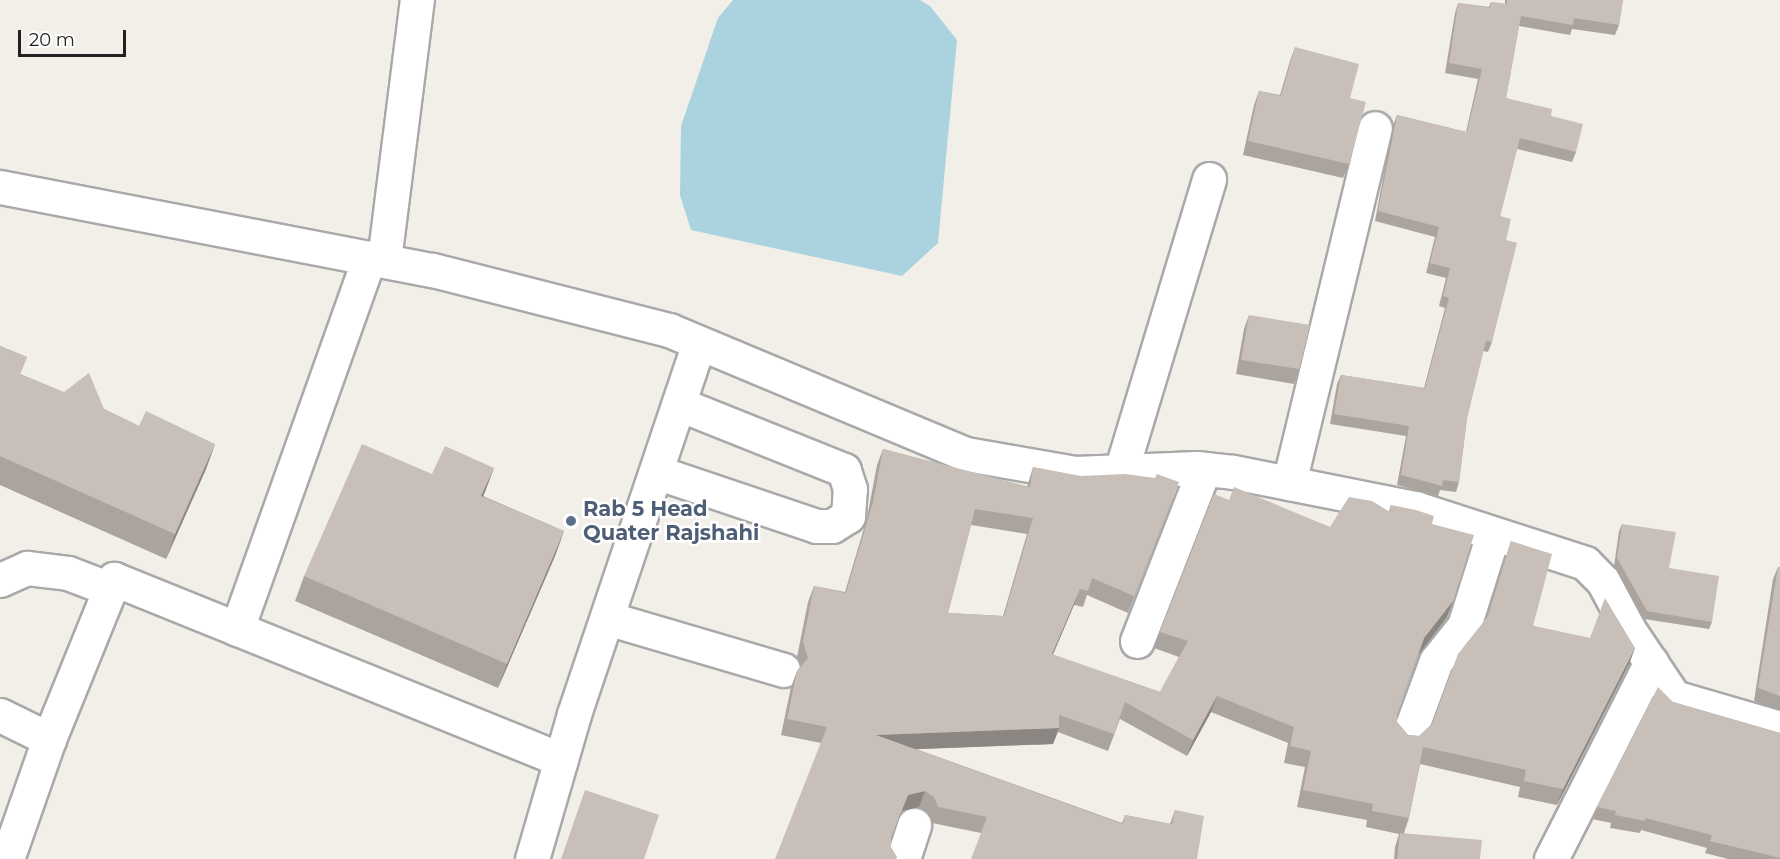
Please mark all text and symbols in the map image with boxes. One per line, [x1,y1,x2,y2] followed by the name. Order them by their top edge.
[21,18,129,56] scale bar
[29,29,75,51] text: 20 m
[583,496,759,546] place label: Rab 5 Head Quater Rajshahi
[564,514,578,528] marker: Rab 5 Head Quater Rajshahi

